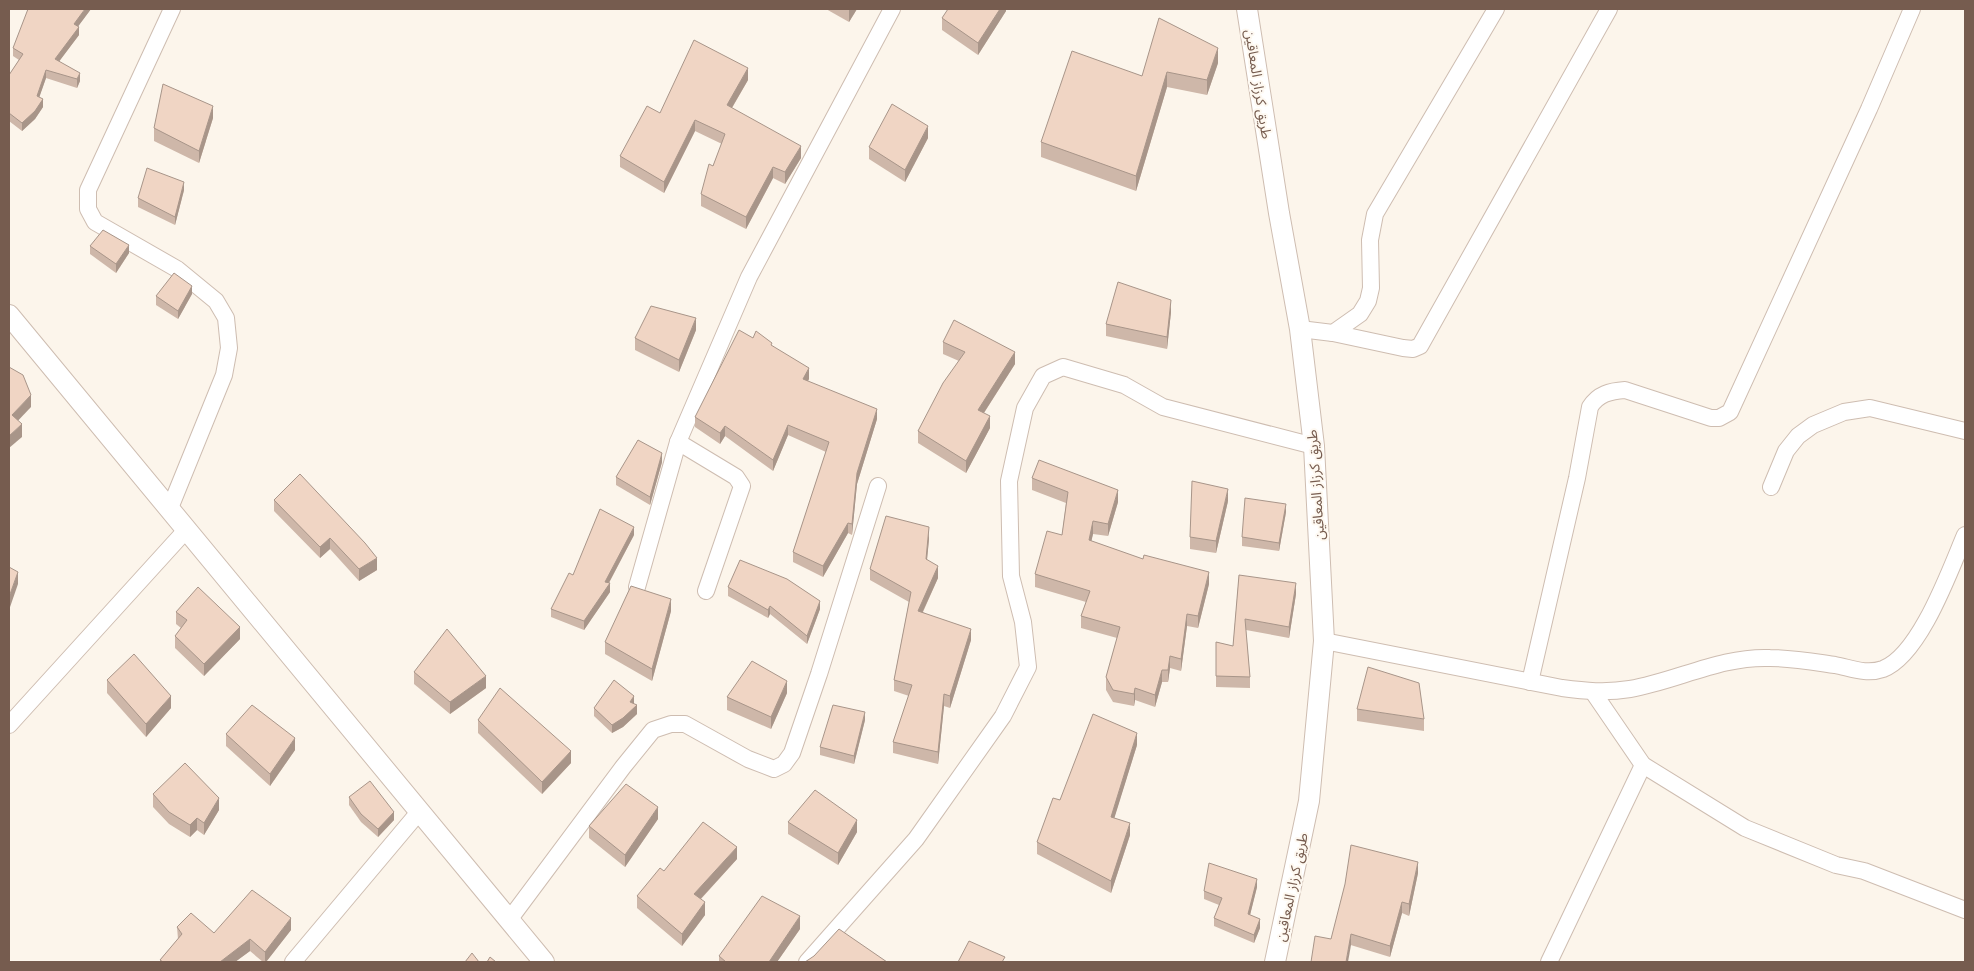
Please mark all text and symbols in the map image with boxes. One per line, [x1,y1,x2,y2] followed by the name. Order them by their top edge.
[1240,28,1276,140] street label: طريق كرزاز المعاقين
[1303,429,1329,541] street label: طريق كرزاز المعاقين
[1271,831,1313,943] street label: طريق كرزاز المعاقين

